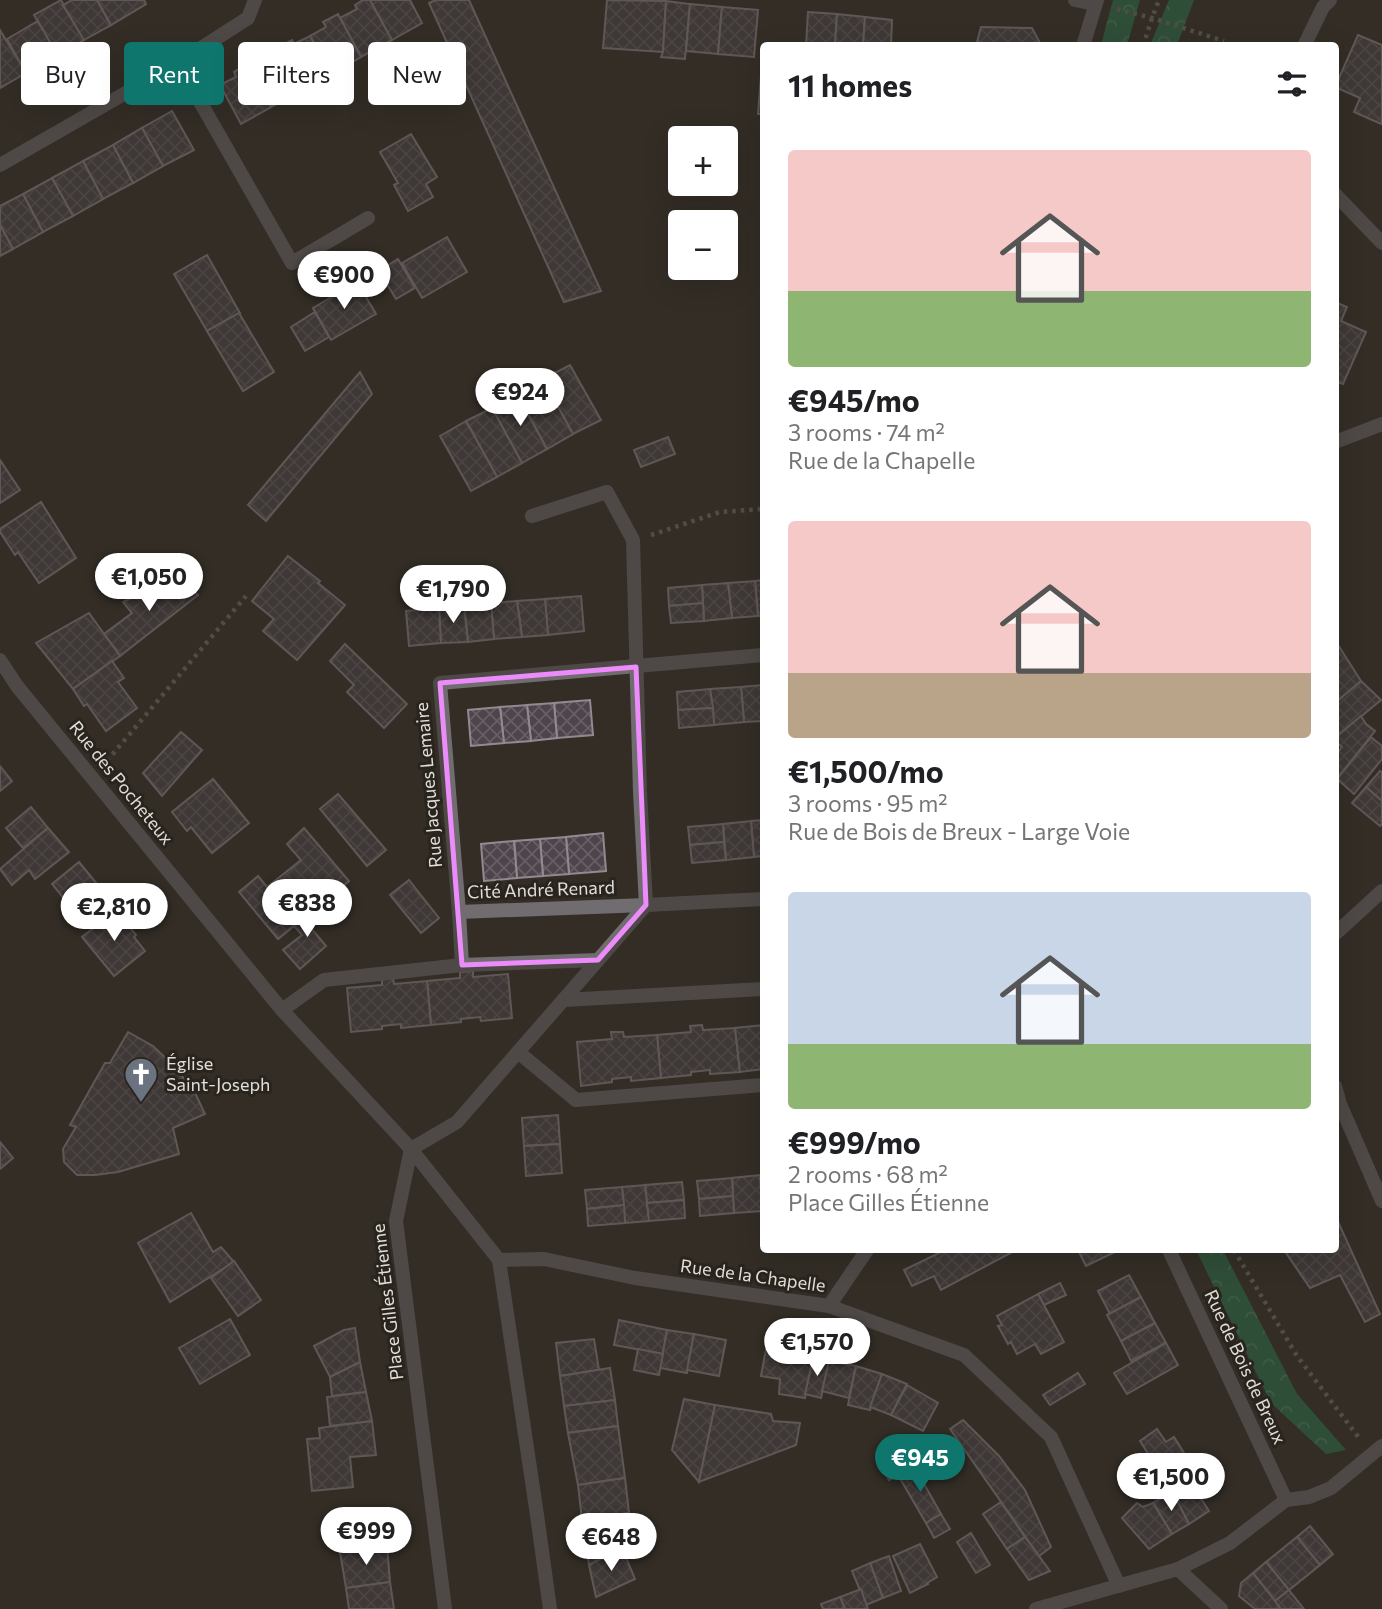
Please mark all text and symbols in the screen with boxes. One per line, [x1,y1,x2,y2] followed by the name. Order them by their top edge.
[21,42,110,105] chip: Buy
[124,42,224,105] chip: Rent
[238,42,354,105] chip: Filters
[368,42,466,105] chip: New
[1273,65,1311,103] icon: filters
[788,66,912,103] text: 11 homes
[668,126,738,280] map controls
[668,126,738,196] button: +
[987,195,1113,321] icon: home
[668,210,738,280] button: −
[303,252,385,311] pin: €900
[314,260,374,288] text: €900
[479,368,561,428] pin: €924
[491,377,549,405] text: €924
[788,381,920,418] text: €945/mo
[788,418,945,446] text: 3 rooms · 74 m²
[788,446,975,474] text: Rue de la Chapelle
[92,554,206,613] pin: €1,050
[111,562,187,590] text: €1,050
[396,566,510,625] pin: €1,790
[987,566,1113,692] icon: home
[416,574,490,602] text: €1,790
[410,701,446,869] street label: Rue Jacques Lemaire
[65,716,179,849] street label: Rue des Pocheteux
[788,752,944,789] text: €1,500/mo
[788,789,947,817] text: 3 rooms · 95 m²
[788,817,1130,845] text: Rue de Bois de Breux - Large Voie
[467,875,615,903] street label: Cité André Renard
[266,880,348,939] pin: €838
[57,884,171,943] pin: €2,810
[278,888,336,916] text: €838
[77,892,151,920] text: €2,810
[987,937,1113,1063] icon: home
[166,1052,270,1095] place label: Église Saint-Joseph
[122,1055,160,1104] church icon: Église Saint-Joseph
[788,1123,921,1160] text: €999/mo
[788,1160,948,1188] text: 2 rooms · 68 m²
[788,1188,989,1216] text: Place Gilles Étienne
[367,1223,408,1382] street label: Place Gilles Étienne
[679,1254,827,1296] street label: Rue de la Chapelle
[1200,1286,1292,1448] street label: Rue de Bois de Breux
[760,1318,874,1378] pin: €1,570
[780,1327,854,1355] text: €1,570
[879,1434,961,1494] pin: €945
[891,1443,949,1471] text: €945
[1114,1454,1228,1513] pin: €1,500
[1133,1462,1209,1490] text: €1,500
[325,1508,407,1567] pin: €999
[570,1514,652,1573] pin: €648
[337,1516,395,1544] text: €999
[582,1522,640,1550] text: €648

